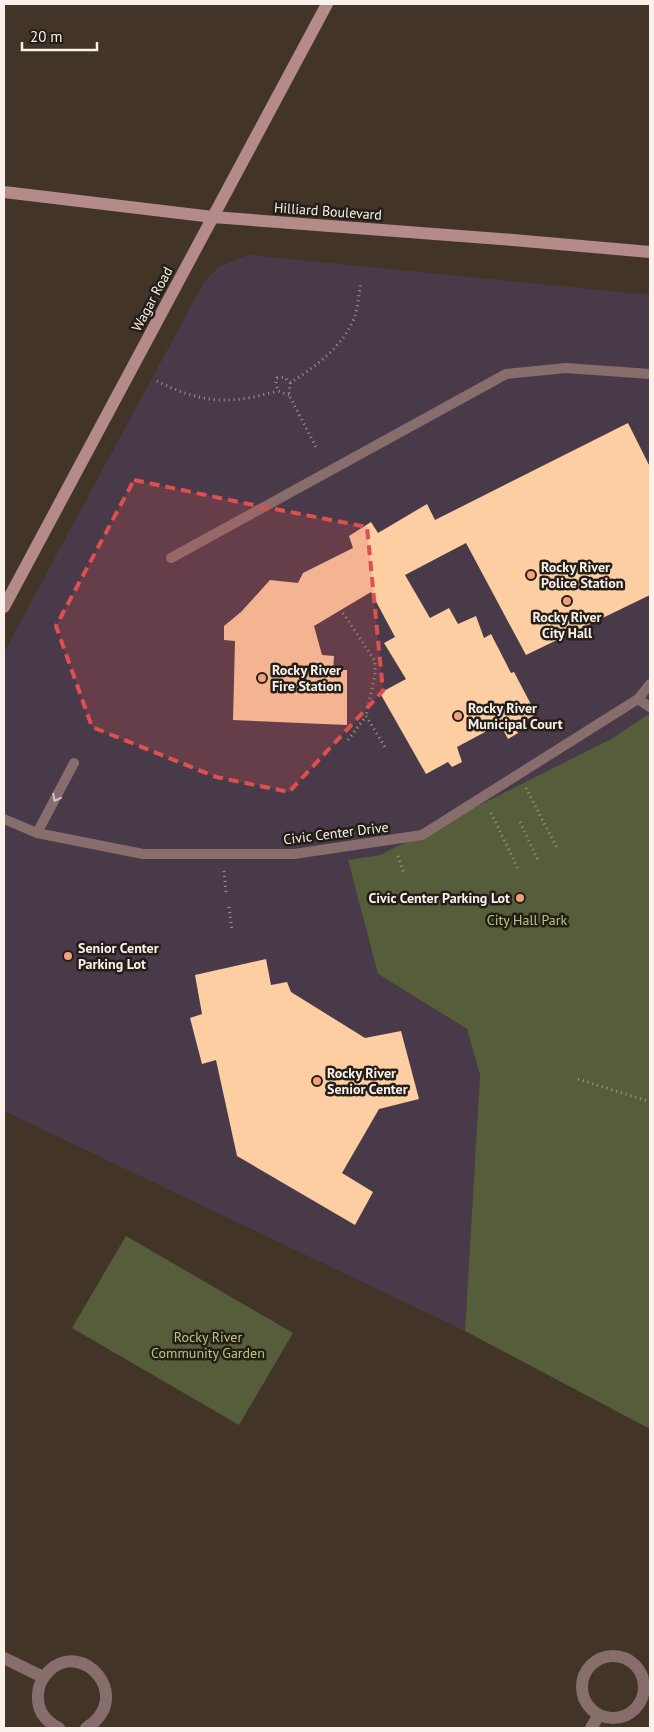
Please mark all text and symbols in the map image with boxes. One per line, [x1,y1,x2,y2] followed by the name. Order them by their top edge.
[22,20,98,52] scale bar
[30,27,63,46] text: 20 m
[273,198,383,224] street label: Hilliard Boulevard
[127,264,177,334] street label: Wagar Road
[541,558,623,592] place label: Rocky River Police Station
[525,569,537,581] marker: Rocky River Police Station
[561,595,573,607] marker: Rocky River City Hall
[533,608,602,642] place label: Rocky River City Hall
[272,661,342,695] place label: Rocky River Fire Station
[256,672,268,684] marker: Rocky River Fire Station
[468,699,563,733] place label: Rocky River Municipal Court
[452,710,464,722] marker: Rocky River Municipal Court
[52,793,62,802] one-way arrow
[282,818,390,848] street label: Civic Center Drive
[369,889,510,907] place label: Civic Center Parking Lot
[514,892,526,904] marker: Civic Center Parking Lot
[487,911,567,929] park label: City Hall Park
[78,939,159,973] place label: Senior Center Parking Lot
[62,950,74,962] marker: Senior Center Parking Lot
[327,1064,408,1098] place label: Rocky River Senior Center
[311,1075,323,1087] marker: Rocky River Senior Center
[151,1328,265,1362] park label: Rocky River Community Garden

